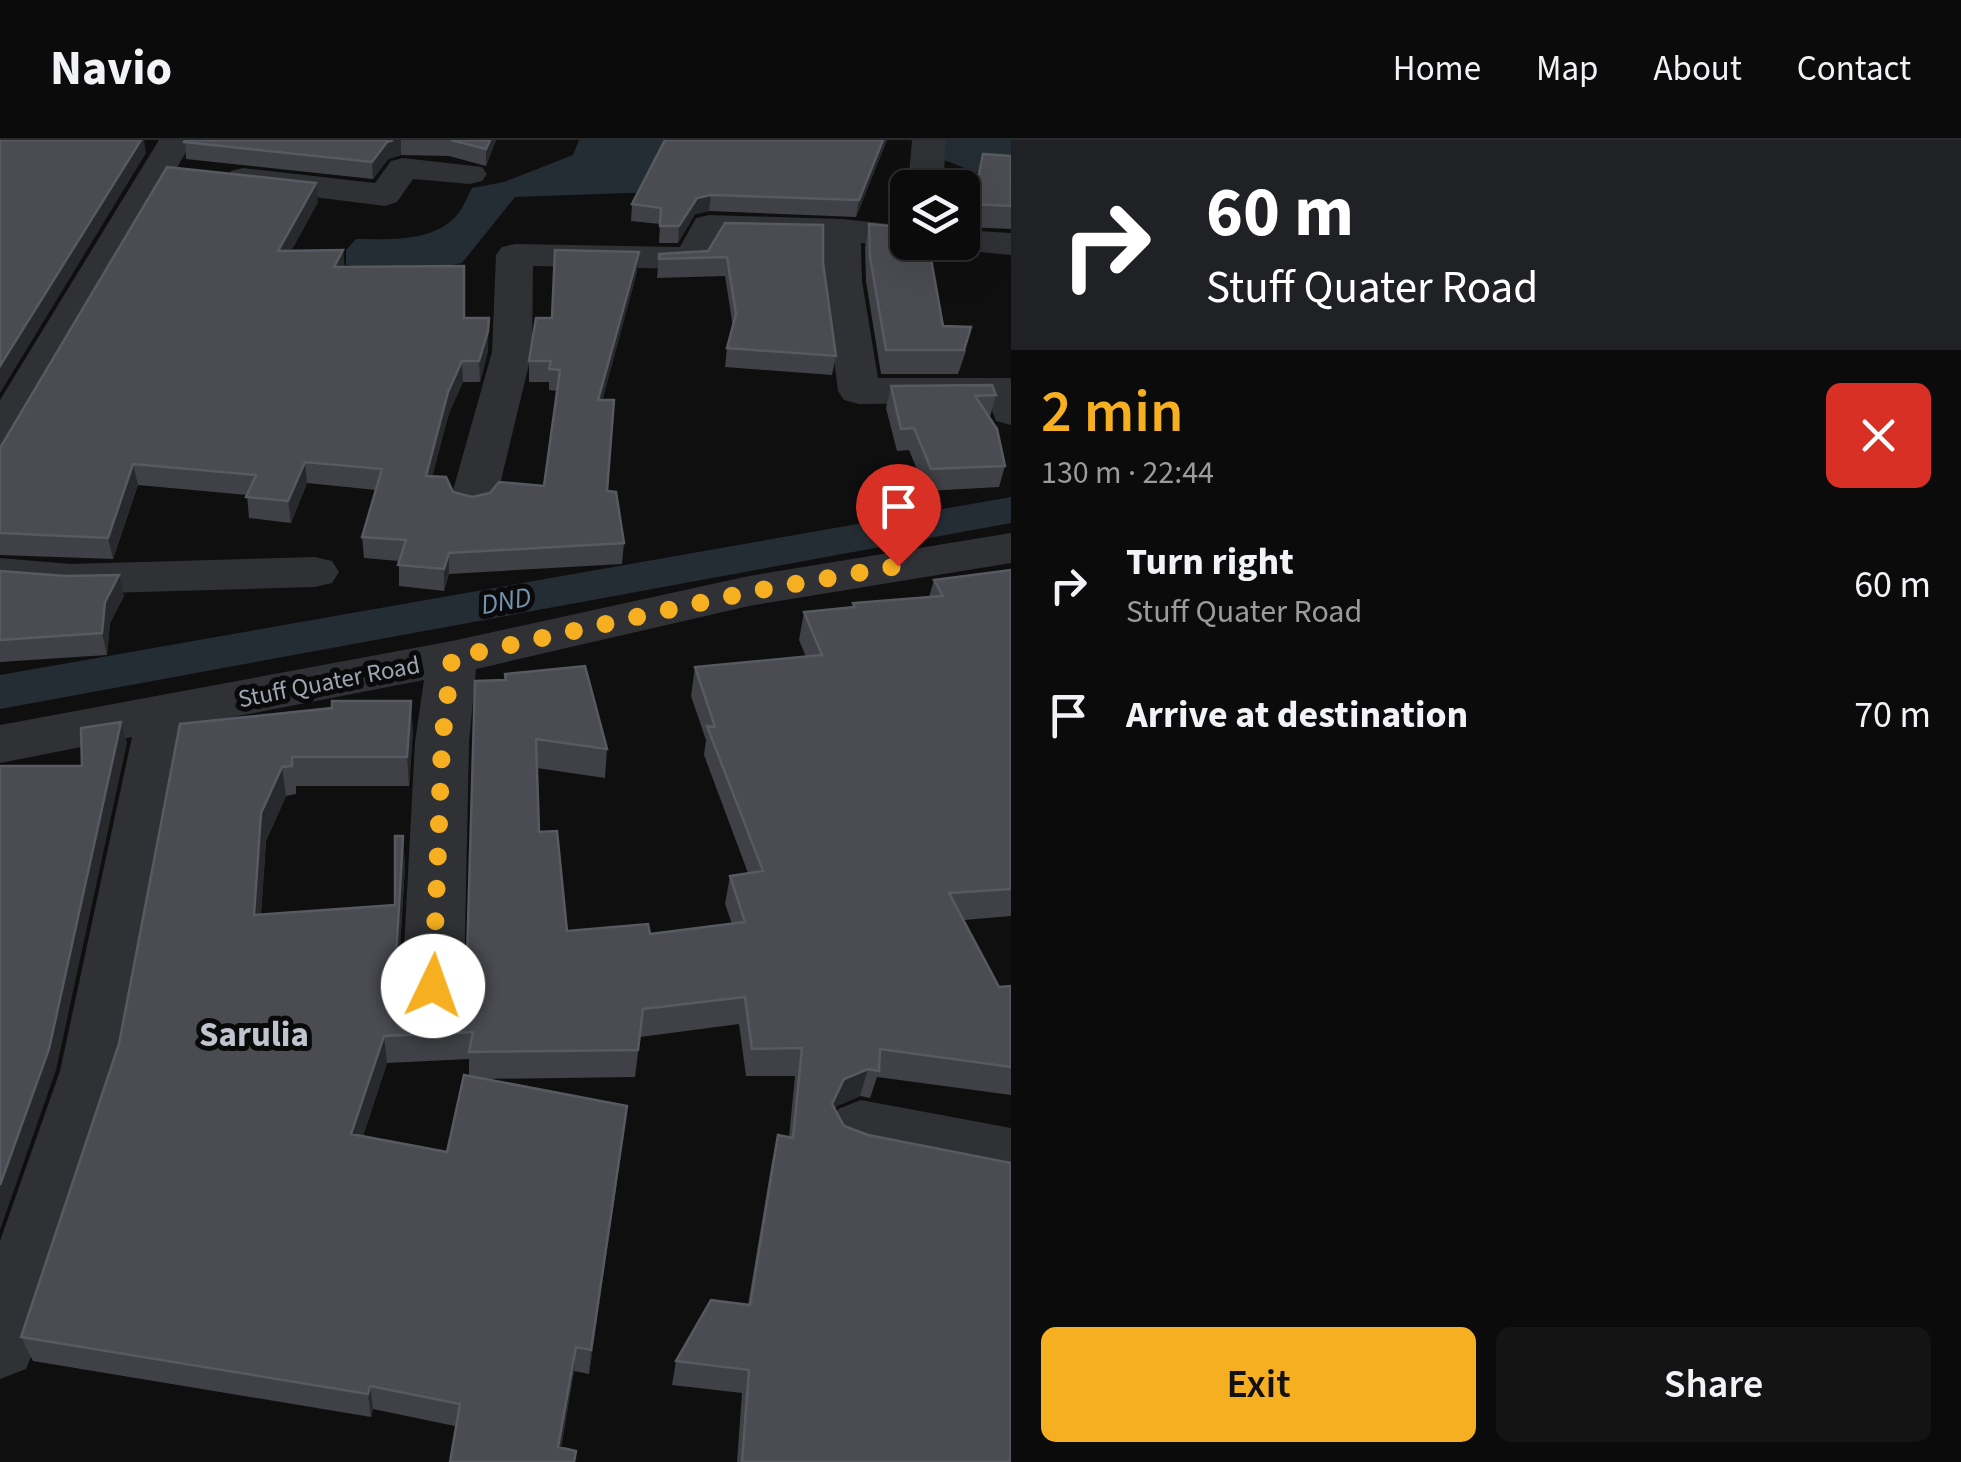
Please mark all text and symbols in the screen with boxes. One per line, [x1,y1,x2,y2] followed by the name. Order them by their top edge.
[50,35,172,103] text: Navio
[1393,44,1481,94] text: Home
[1536,44,1599,94] text: Map
[1654,44,1742,94] text: About
[1797,44,1911,94] text: Contact
[1206,163,1354,263] text: 60 m
[890,170,980,260] map controls
[890,170,980,260] button: layers
[1041,180,1171,310] icon: right
[1206,256,1538,320] text: Stuff Quater Road
[1041,370,1184,455] text: 2 min
[1826,383,1931,488] button: close
[1041,450,1214,496] text: 130 m · 22:44
[856,464,941,567] pin
[871,479,926,534] icon: arrive
[1126,535,1294,589] text: Turn right
[1041,558,1096,613] icon: right
[1854,558,1931,612] text: 60 m
[478,577,534,625] water label: DND
[1126,589,1362,635] text: Stuff Quater Road
[235,647,423,717] street label: Stuff Quater Road
[1041,688,1096,743] icon: arrive
[1126,688,1468,742] text: Arrive at destination
[1854,688,1931,742] text: 70 m
[381,934,485,1038] position arrow
[199,1010,309,1060] district label: Sarulia
[1041,1327,1476,1442] button: Exit
[1496,1327,1931,1442] button: Share

